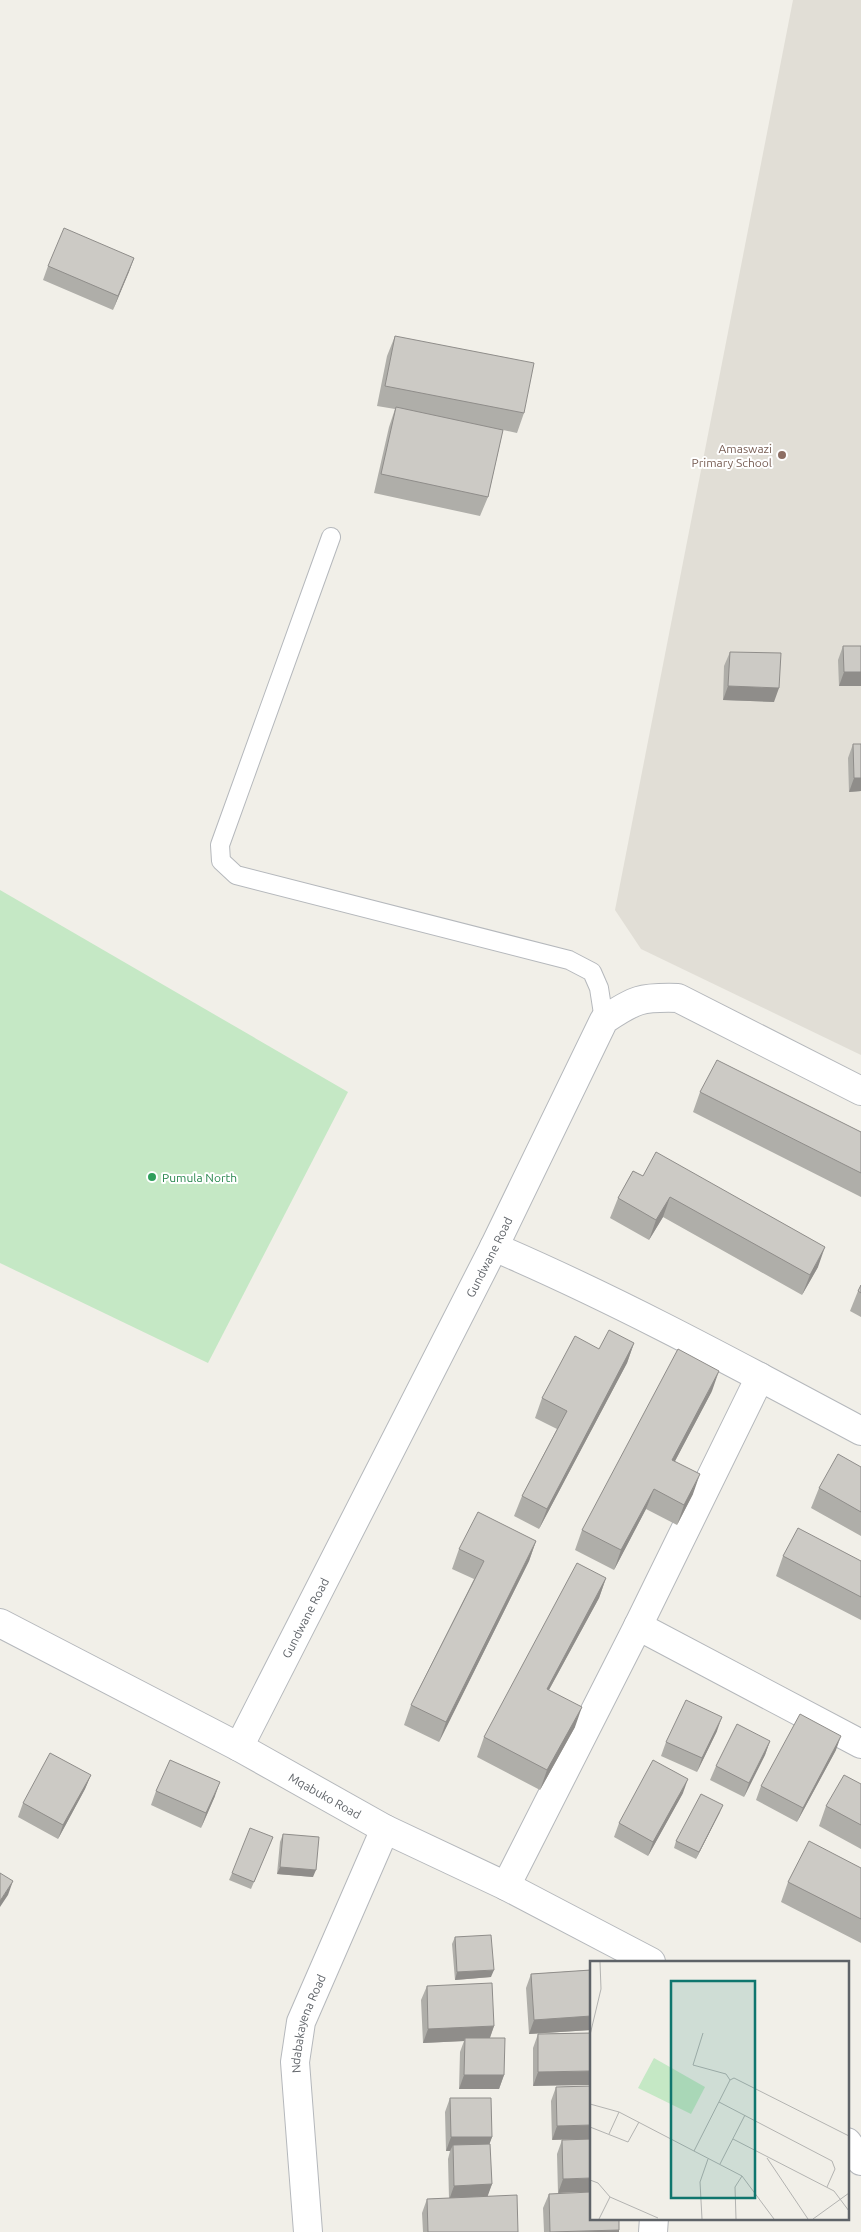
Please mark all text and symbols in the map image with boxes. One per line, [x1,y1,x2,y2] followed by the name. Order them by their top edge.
[692,442,772,469] place label: Amaswazi Primary School
[776,449,788,461] marker: Amaswazi Primary School
[146,1171,158,1183] marker: Pumula North
[162,1171,237,1184] place label: Pumula North
[463,1215,514,1299] street label: Gundwane Road
[279,1576,331,1660] street label: Gundwane Road
[287,1770,364,1821] street label: Mqabuko Road
[590,1961,848,2220] inset map
[288,1972,328,2073] street label: Ndabakayena Road

